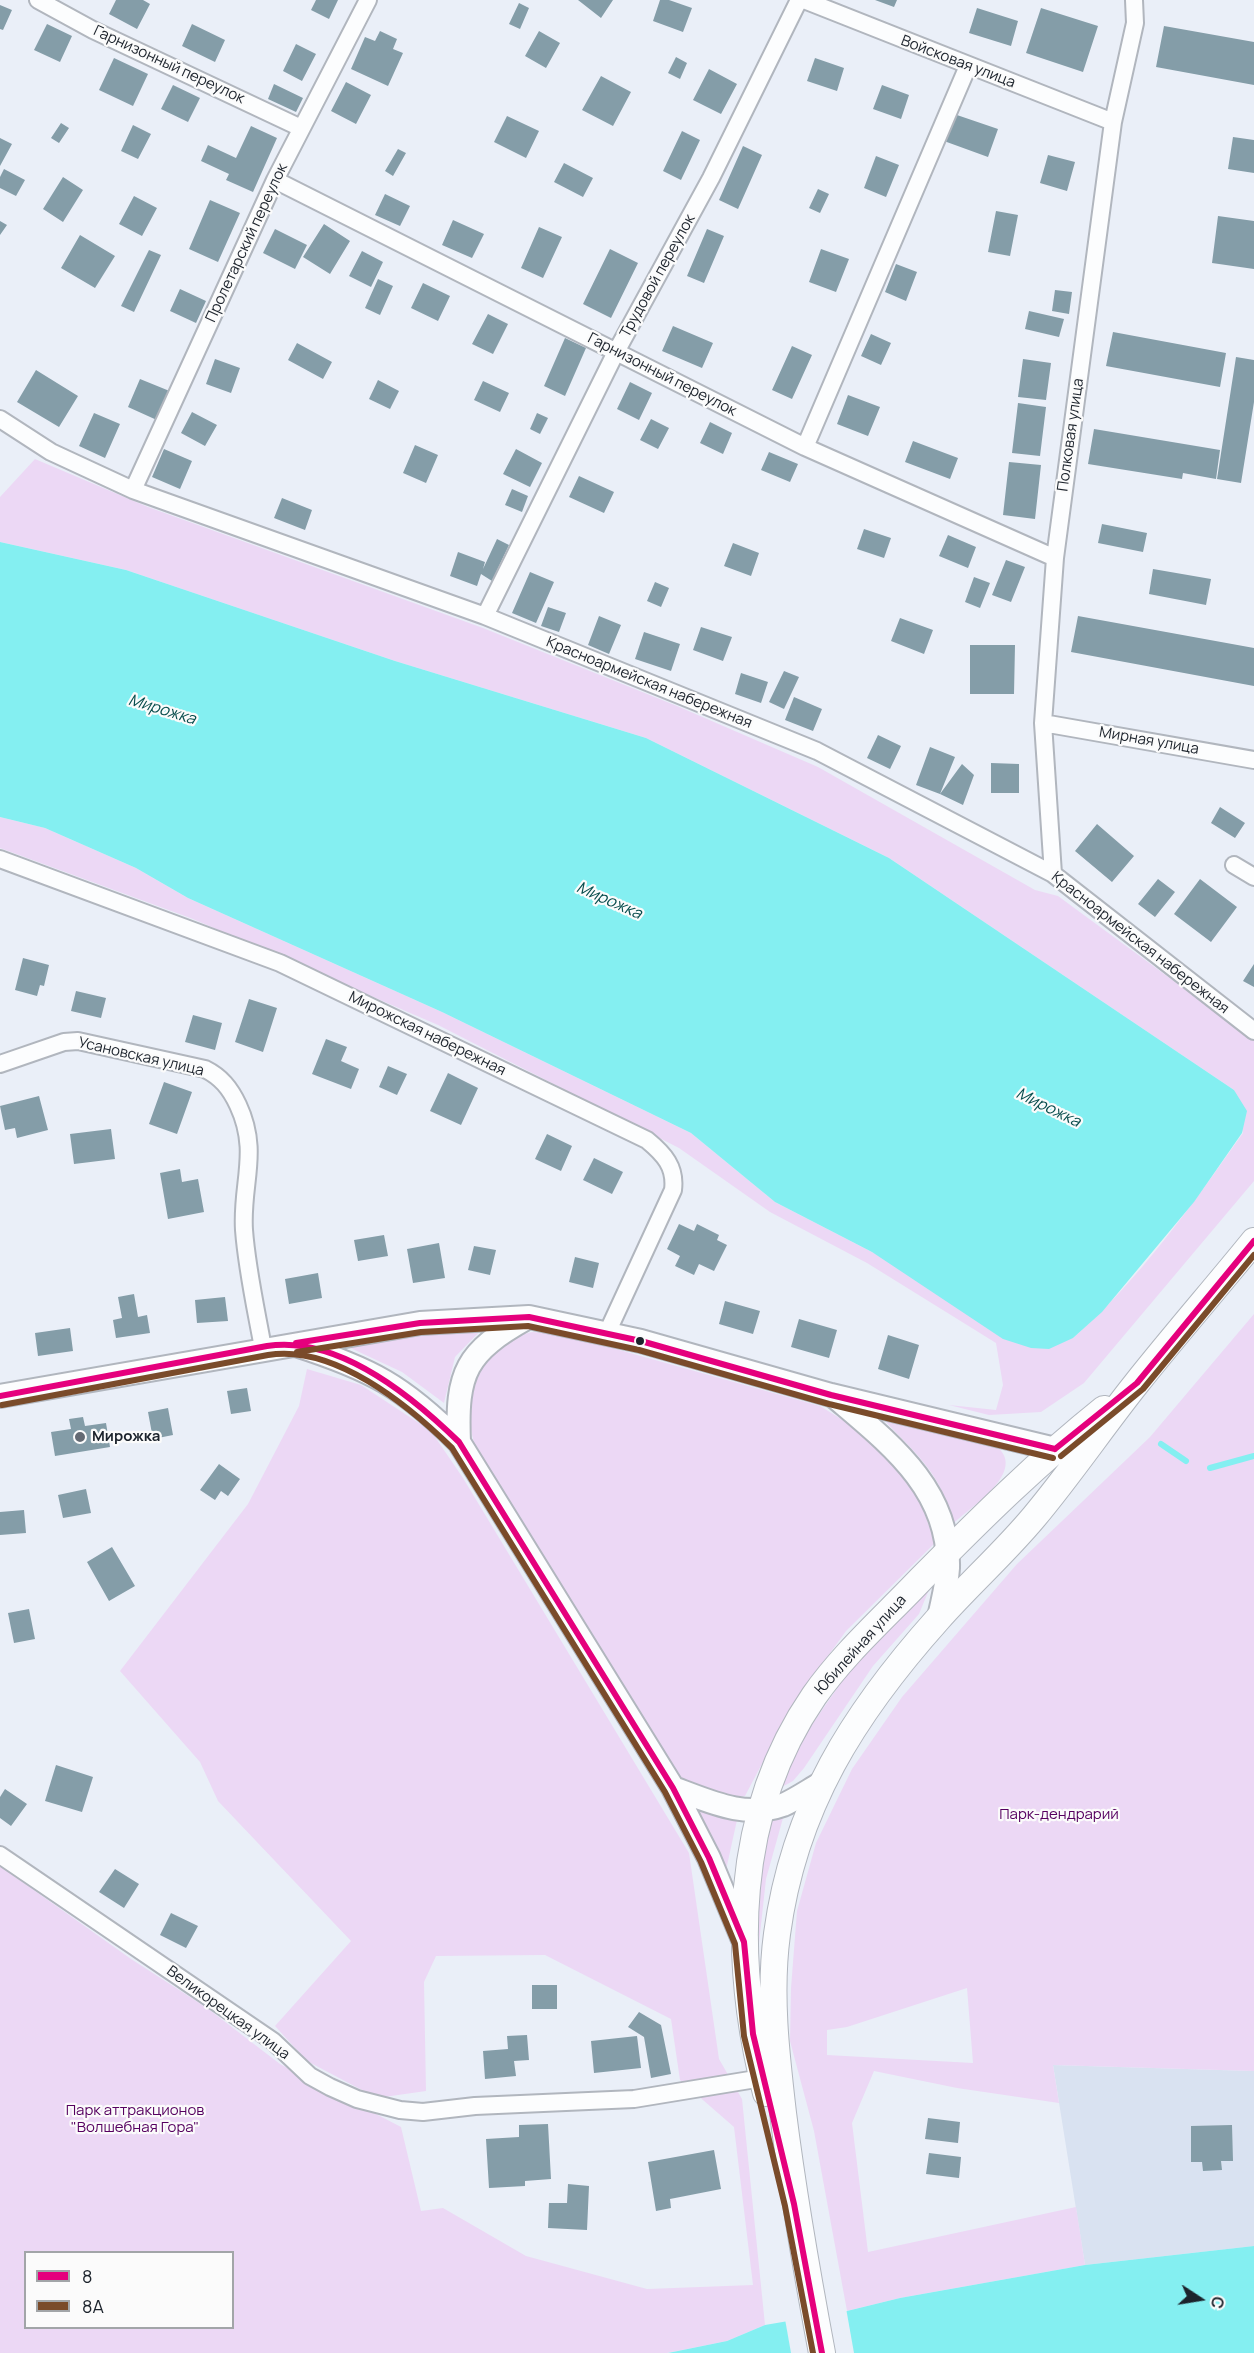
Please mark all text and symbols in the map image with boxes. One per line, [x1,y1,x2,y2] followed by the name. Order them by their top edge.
[91,22,247,108] street label: Гарнизонный переулок
[898,32,1018,92] street label: Войсковая улица
[202,161,292,325] street label: Пролетарский переулок
[617,211,699,341] street label: Трудовой переулок
[585,330,739,420] street label: Гарнизонный переулок
[1054,377,1088,493] street label: Полковая улица
[543,633,755,733] street label: Красноармейская набережная
[126,691,198,729] water label: Мирожка
[1098,723,1200,759] street label: Мирная улица
[1048,868,1232,1018] street label: Красноармейская набережная
[573,878,645,924] water label: Мирожка
[346,988,508,1080] street label: Мирожская набережная
[77,1034,205,1080] street label: Усановская улица
[1013,1084,1083,1132] water label: Мирожка
[634,1335,646,1347] unlabelled marker
[92,1428,160,1446] place label: Мирожка
[73,1430,87,1444] marker: Мирожка
[812,1591,910,1699] street label: Юбилейная улица
[999,1806,1119,1824] park label: Парк-дендрарий
[163,1962,293,2064] street label: Великорецкая улица
[66,2102,204,2137] park label: Парк аттракционов "Волшебная Гора"
[24,2251,234,2329] legend
[82,2264,92,2288] text: 8
[1170,2269,1230,2329] north arrow
[82,2294,104,2318] text: 8А
[1206,2295,1230,2311] text: С

